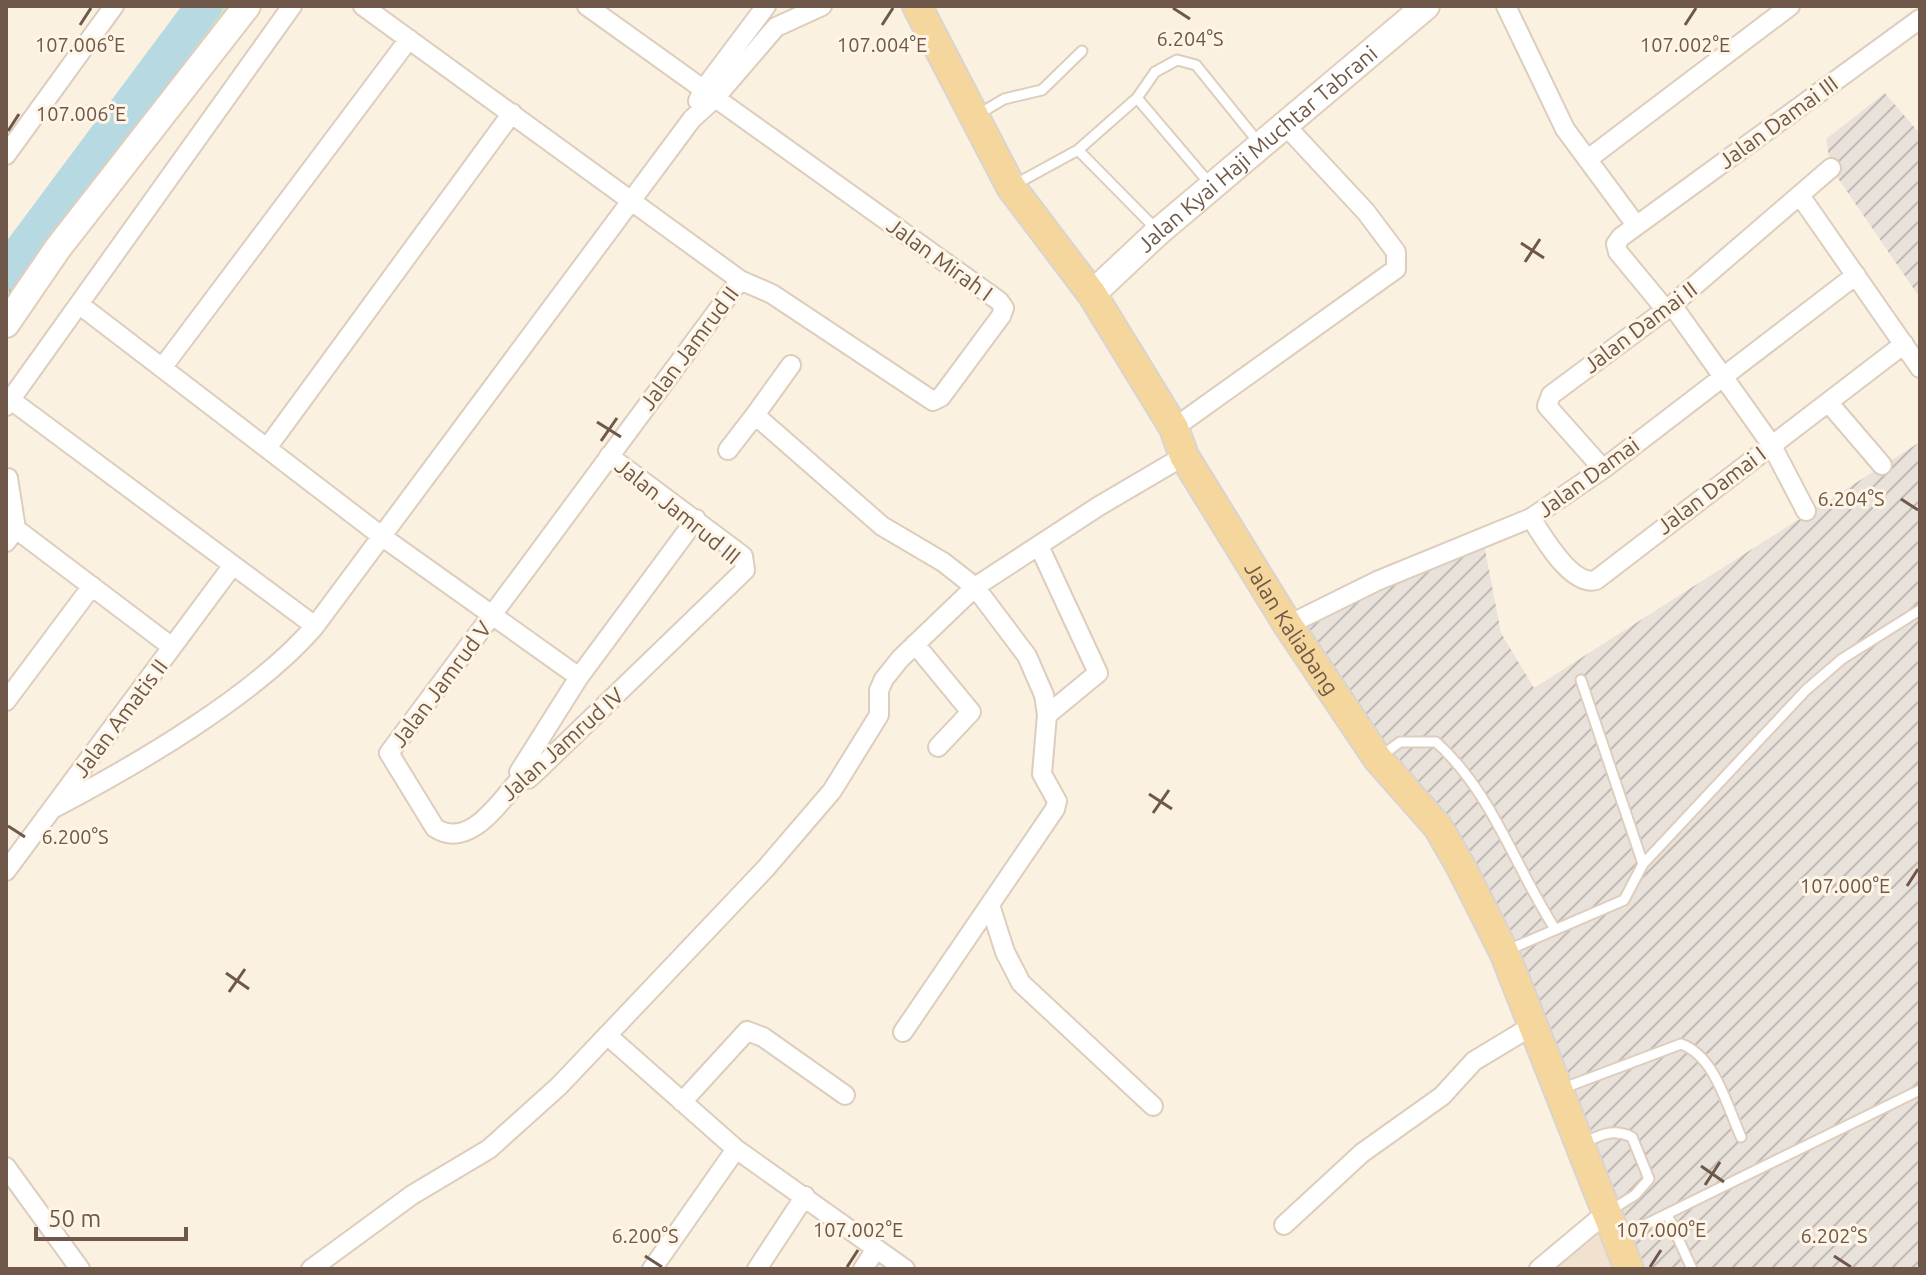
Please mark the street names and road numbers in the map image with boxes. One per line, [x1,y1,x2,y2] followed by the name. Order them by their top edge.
[1132,40,1382,257] street label: Jalan Kyai Haji Muchtar Tabrani
[1713,70,1842,173] street label: Jalan Damai III
[883,212,998,305] street label: Jalan Mirah I
[1578,276,1701,377] street label: Jalan Damai II
[634,281,743,414] street label: Jalan Jamrud II
[1532,431,1643,522] street label: Jalan Damai
[1651,440,1770,539] street label: Jalan Damai I
[611,453,746,569] street label: Jalan Jamrud III
[1240,557,1344,699] street label: Jalan Kaliabang
[385,616,496,751] street label: Jalan Jamrud V
[67,654,172,782] street label: Jalan Amatis II
[495,682,628,805] street label: Jalan Jamrud IV

